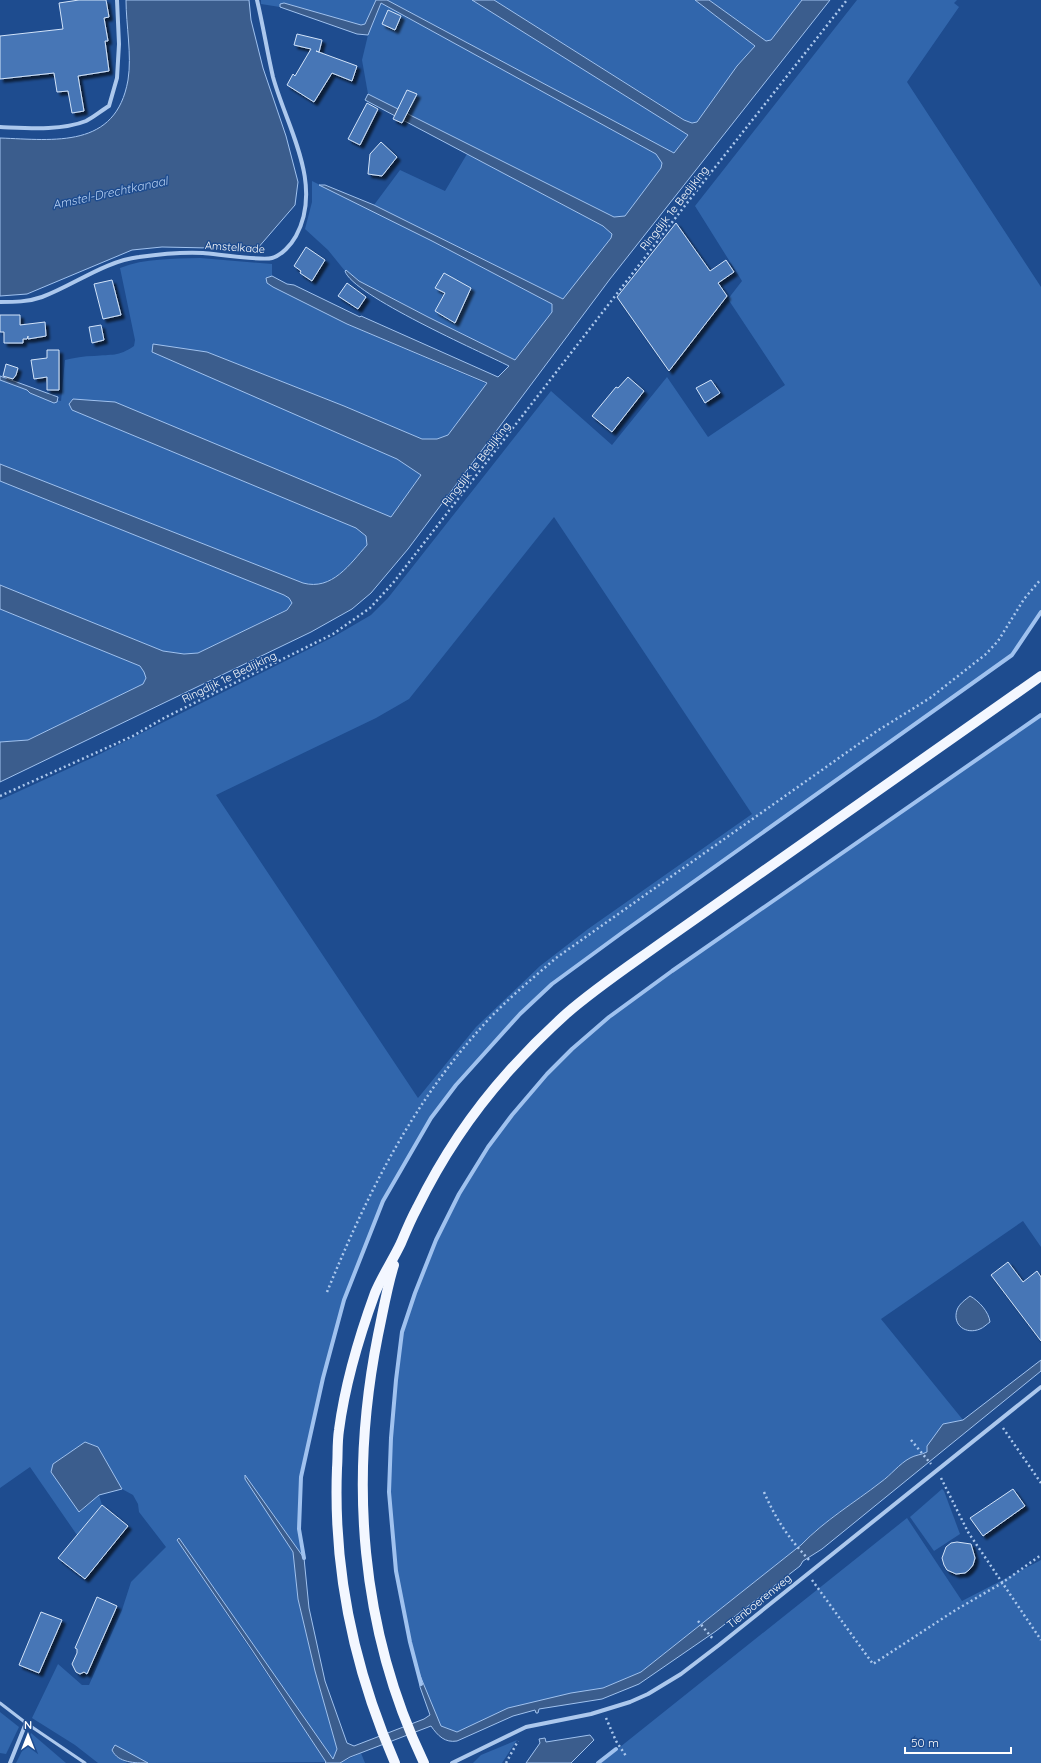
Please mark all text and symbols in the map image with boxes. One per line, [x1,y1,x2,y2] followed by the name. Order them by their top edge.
[637,163,711,253] street label: Ringdijk 1e Bedijking
[51,173,170,212] water label: Amstel-Drechtkanaal
[205,238,265,256] street label: Amstelkade
[439,419,513,509] street label: Ringdijk 1e Bedijking
[179,648,279,706] street label: Ringdijk 1e Bedijking
[724,1571,794,1631] street label: Tienboerenweg
[8,1715,48,1755] north arrow
[24,1718,32,1732] text: N
[905,1729,1011,1755] scale bar
[911,1735,939,1750] text: 50 m

